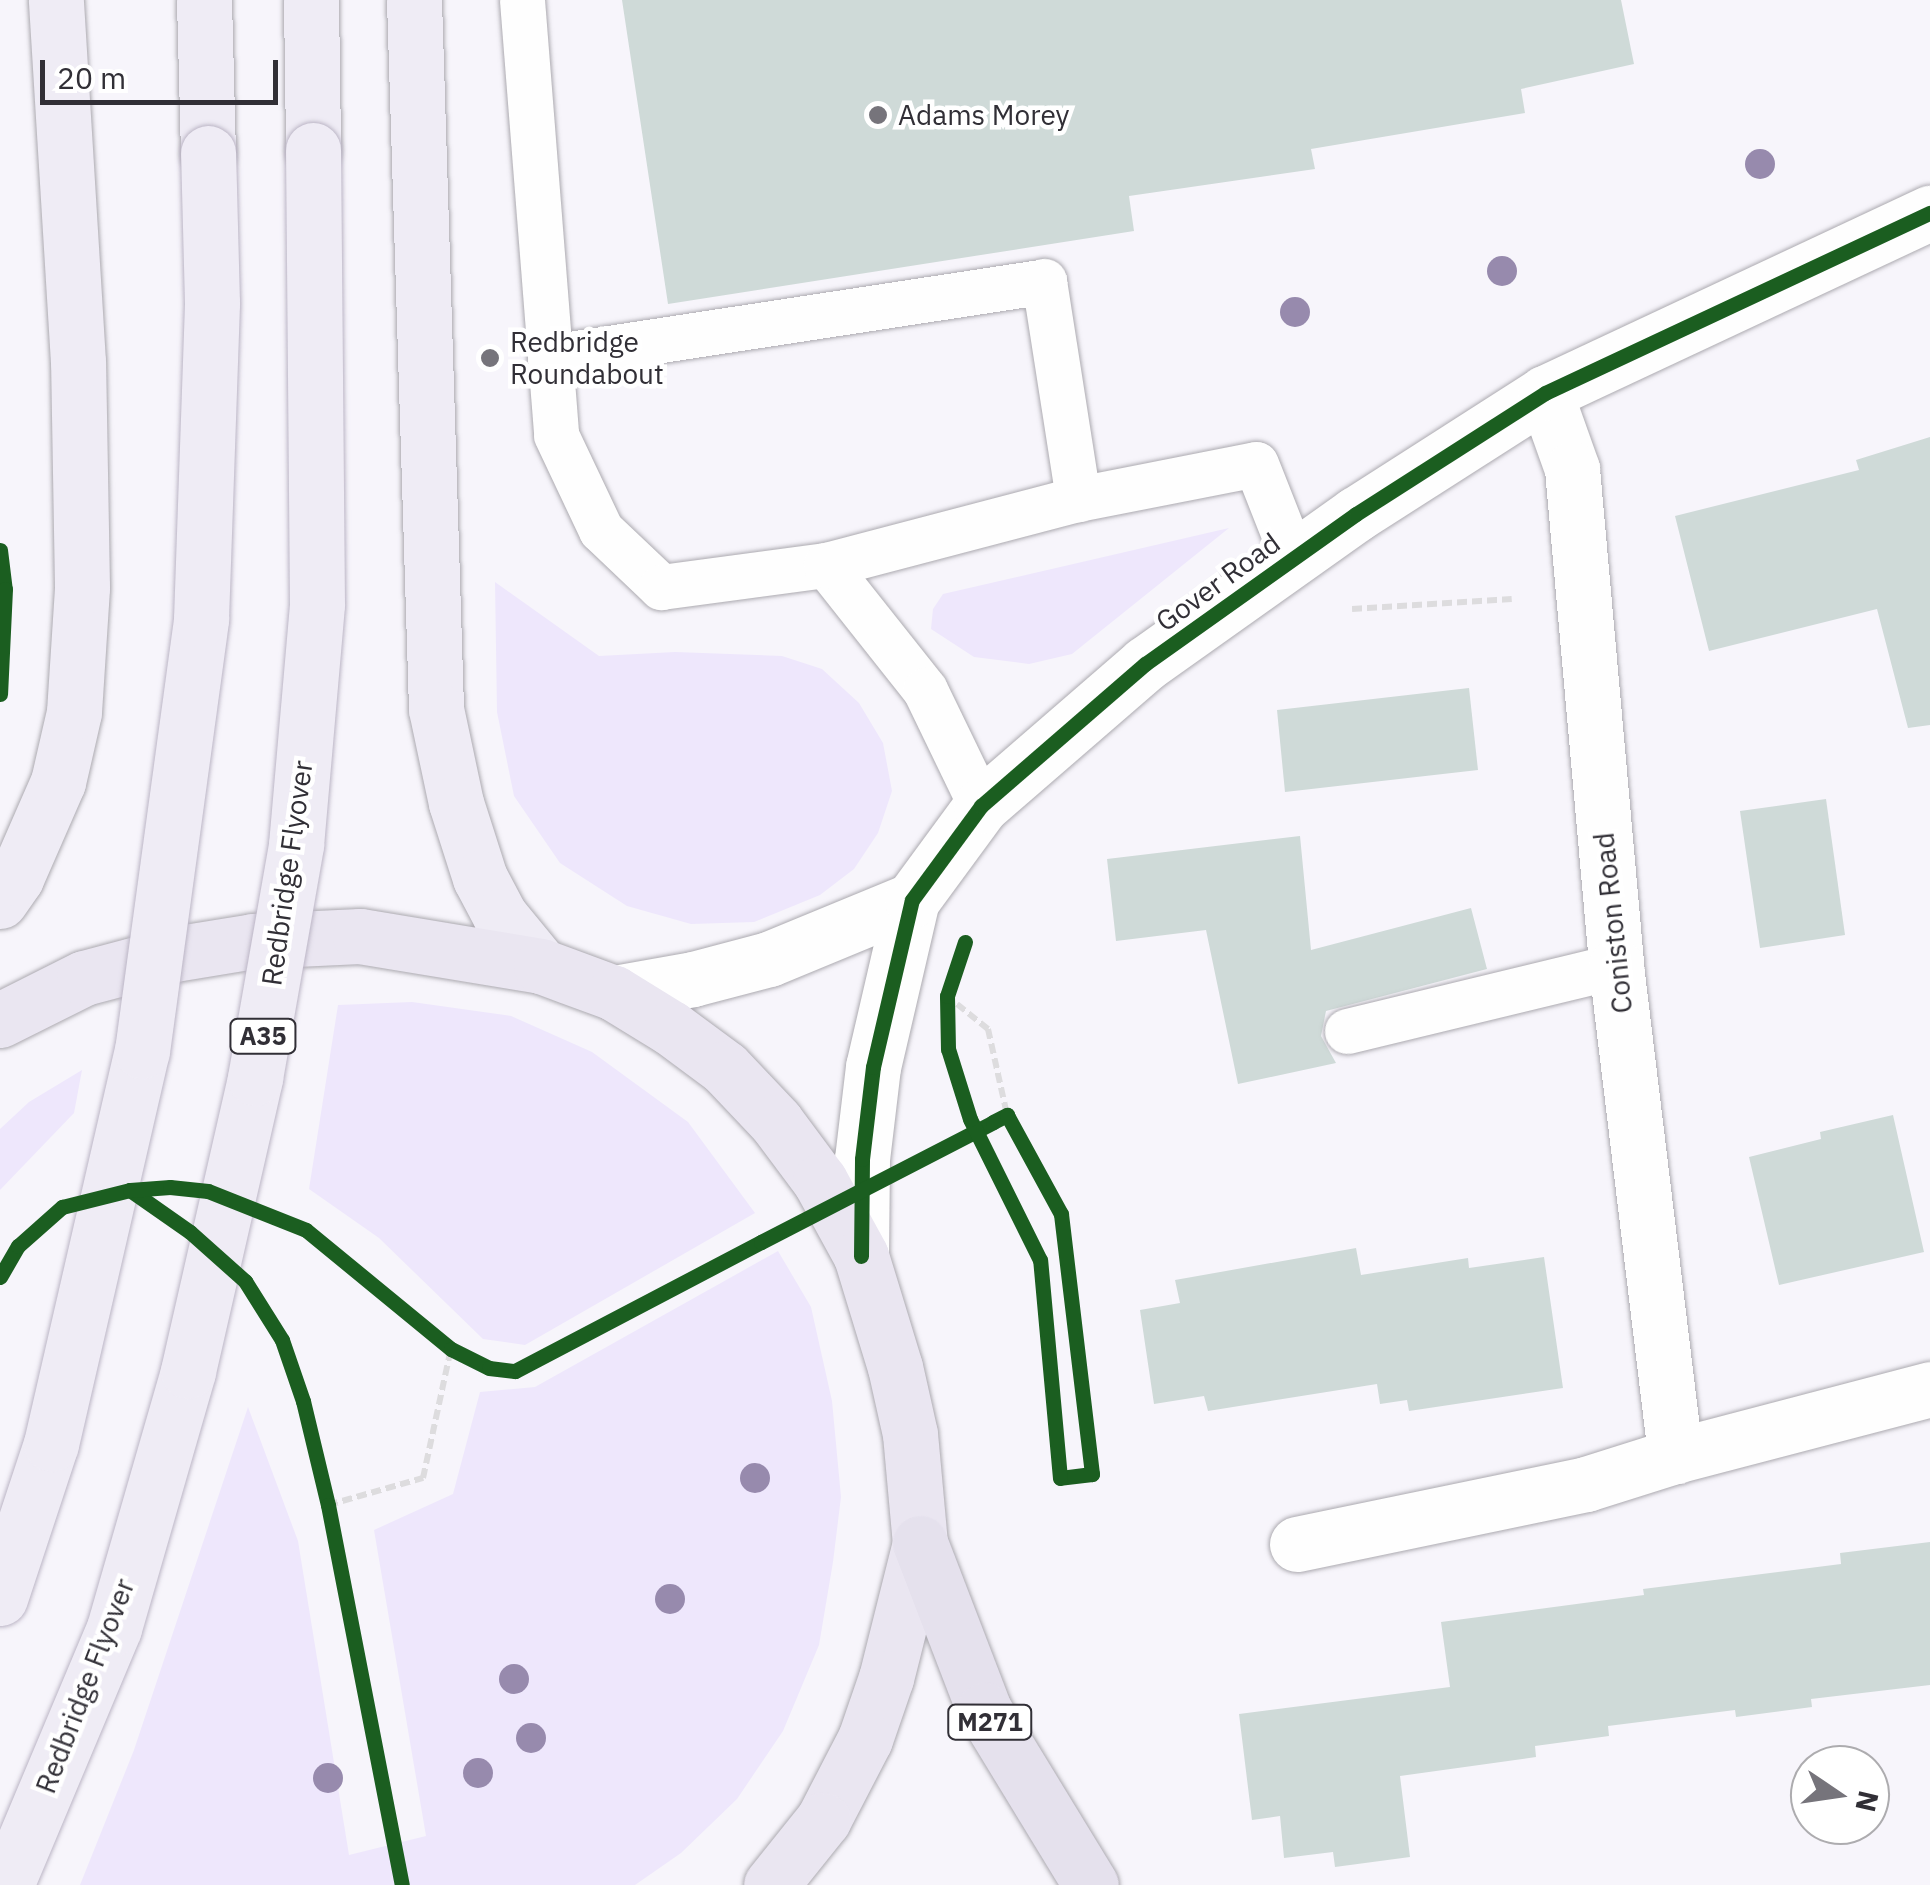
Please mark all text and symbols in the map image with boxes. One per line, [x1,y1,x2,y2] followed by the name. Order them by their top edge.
[45,40,282,102] scale bar
[57,58,126,97] text: 20 m
[898,98,1070,132] place label: Adams Morey
[867,104,889,126] marker: Adams Morey
[510,325,664,391] place label: Redbridge Roundabout
[479,347,501,369] marker: Redbridge Roundabout
[1149,526,1287,638] street label: Gover Road
[255,758,319,988] street label: Redbridge Flyover
[1587,831,1639,1015] street label: Coniston Road
[228,1016,298,1056] road number: A35
[29,1574,141,1798] street label: Redbridge Flyover
[945,1702,1035,1742] road number: M271
[1790,1745,1890,1845] north arrow
[1847,1787,1888,1815] text: N

